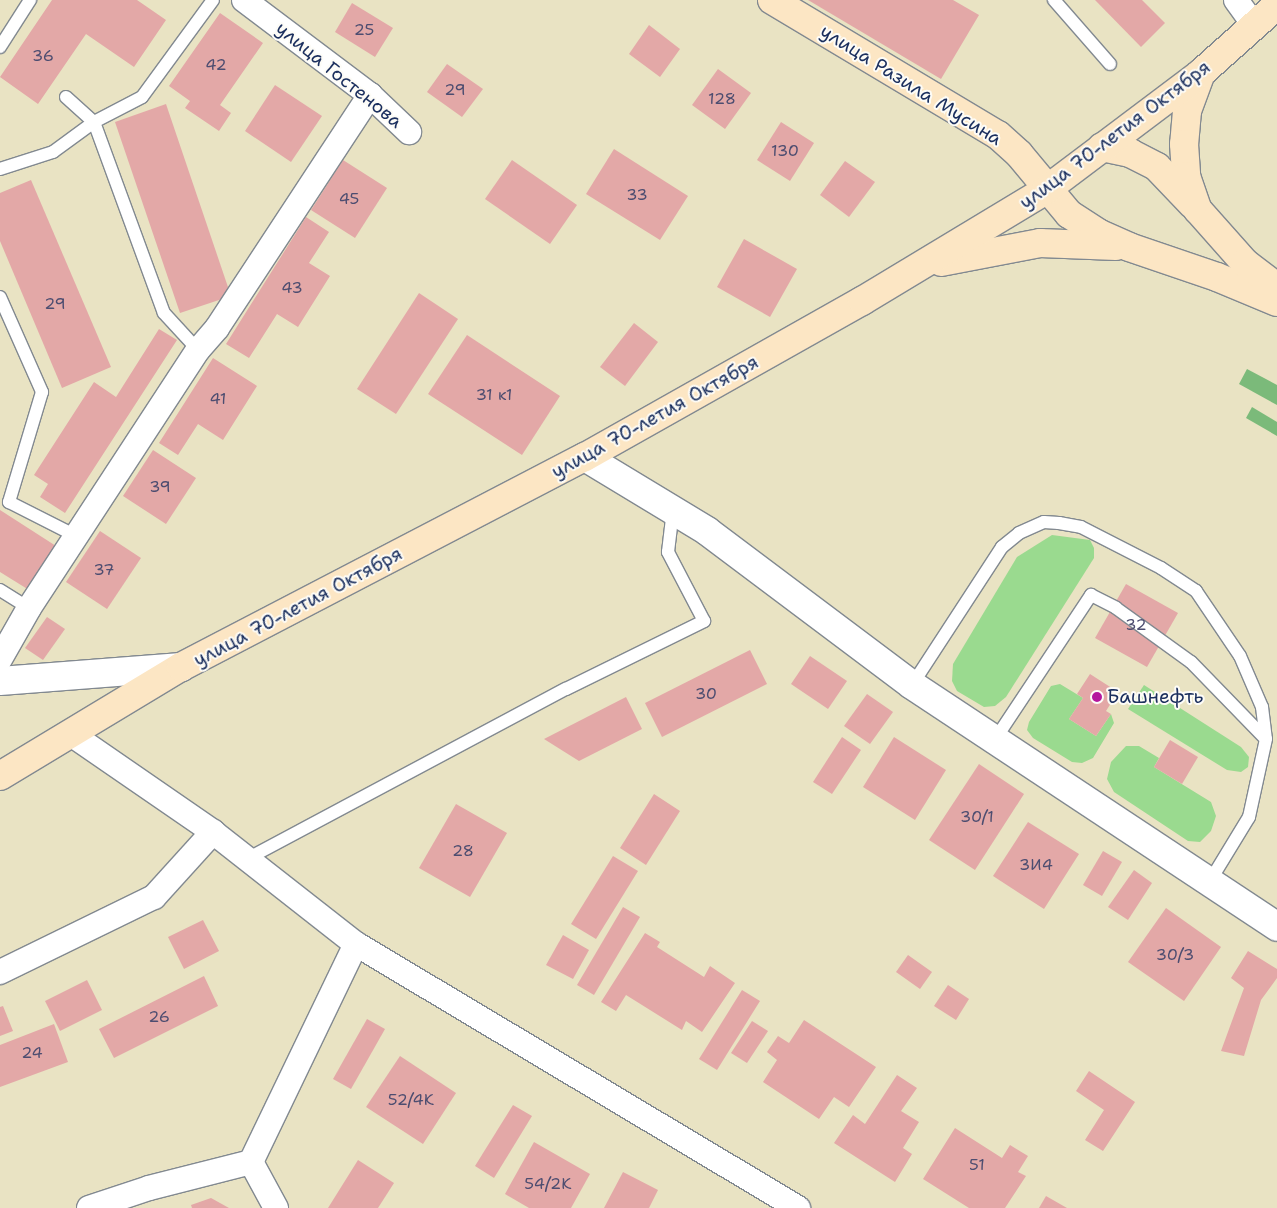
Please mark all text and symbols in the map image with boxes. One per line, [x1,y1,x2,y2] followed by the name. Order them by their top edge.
[271,17,407,133] street label: улица Гостенова
[354,20,374,40] house number: 25
[816,20,1006,150] street label: улица Разила Мусина
[32,46,54,66] house number: 36
[205,55,227,75] house number: 42
[1015,56,1215,214] street label: улица 70-летия Октября
[444,80,466,100] house number: 29
[708,89,736,109] house number: 128
[771,141,799,161] house number: 130
[626,185,648,205] house number: 33
[339,189,359,209] house number: 45
[281,278,303,298] house number: 43
[44,294,66,314] house number: 29
[548,351,762,483] street label: улица 70-летия Октября
[476,385,512,405] house number: 31 к1
[209,389,227,409] house number: 41
[149,477,171,497] house number: 39
[190,542,406,672] street label: улица 70-летия Октября
[93,560,115,580] house number: 37
[1125,615,1147,635] house number: 32
[695,684,717,704] house number: 30
[1107,686,1203,708] place label: Башнефть
[1091,691,1103,703] marker: Башнефть
[960,807,994,827] house number: 30/1
[452,841,474,861] house number: 28
[1019,855,1053,875] house number: 3И4
[1156,945,1194,965] house number: 30/3
[148,1007,170,1027] house number: 26
[21,1043,43,1063] house number: 24
[388,1090,434,1110] house number: 52/4К
[969,1155,985,1175] house number: 51
[524,1174,572,1194] house number: 54/2К

